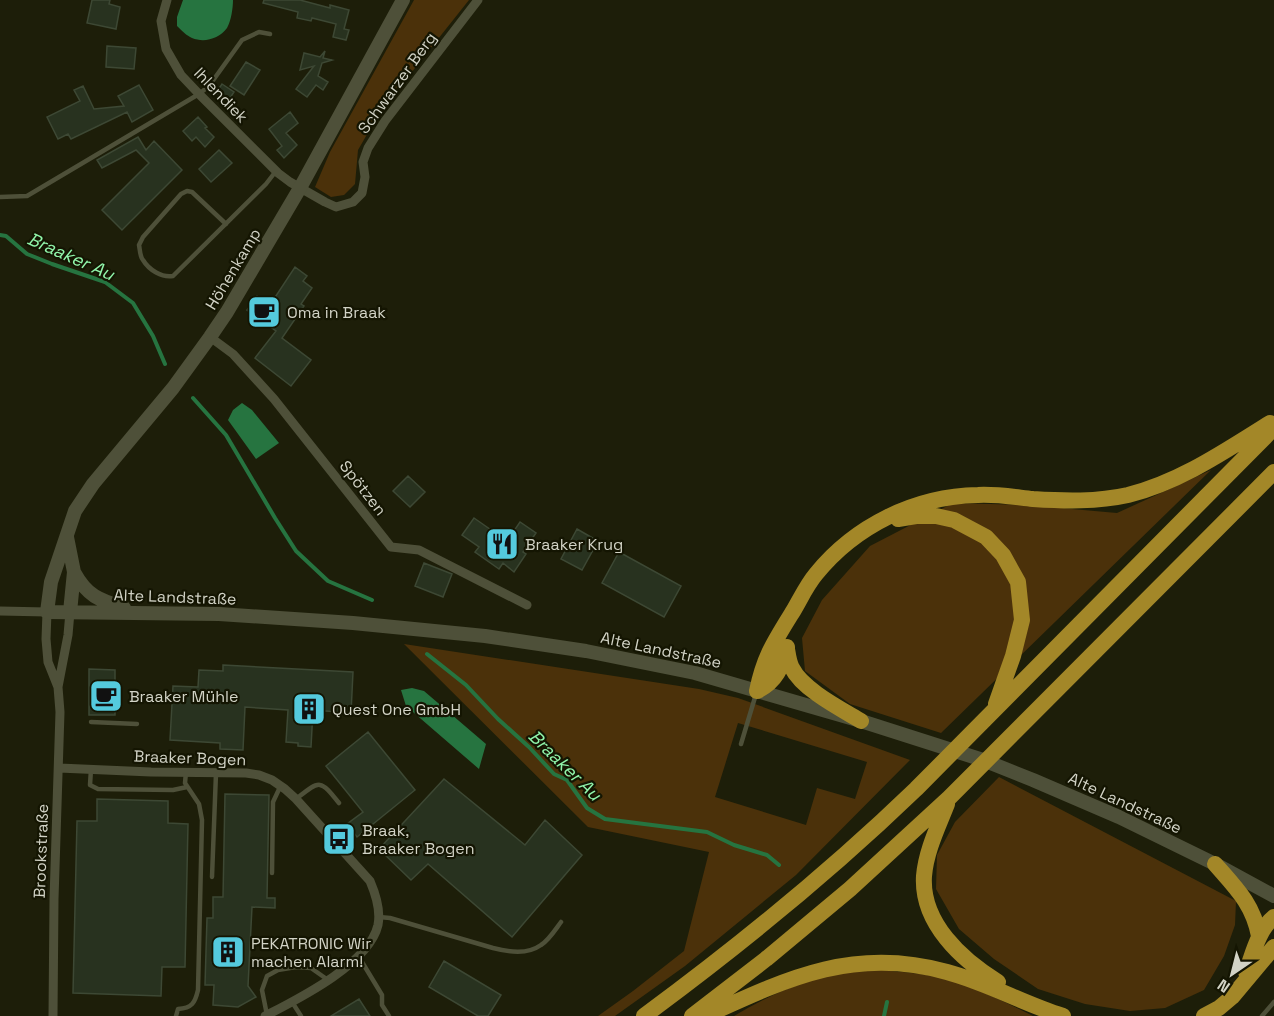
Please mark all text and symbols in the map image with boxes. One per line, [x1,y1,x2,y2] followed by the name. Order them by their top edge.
[353,28,441,138] street label: Schwarzer Berg
[189,63,253,127] street label: Ihlendiek
[201,225,265,313] street label: Höhenkamp
[24,227,119,286] water label: Braaker Au
[246,294,282,330] cafe icon: Oma in Braak
[287,302,386,323] place label: Oma in Braak
[335,456,391,520] street label: Spötzen
[484,526,520,562] restaurant icon: Braaker Krug
[525,534,623,555] place label: Braaker Krug
[113,584,237,610] street label: Alte Landstraße
[599,627,723,673] street label: Alte Landstraße
[88,678,124,714] cafe icon: Braaker Mühle
[129,686,238,707] place label: Braaker Mühle
[291,691,327,727] building icon: Quest One GmbH
[332,699,461,720] place label: Quest One GmbH
[524,725,607,806] water label: Braaker Au
[133,746,247,770] street label: Braaker Bogen
[1065,768,1185,838] street label: Alte Landstraße
[29,803,53,899] street label: Brookstraße
[362,820,475,859] place label: Braak, Braaker Bogen
[321,821,357,857] bus stop icon: Braak, Braaker Bogen
[251,933,371,972] place label: PEKATRONIC Wir machen Alarm!
[210,934,246,970] building icon: PEKATRONIC Wir machen Alarm!
[1202,944,1262,1004] north arrow
[1213,974,1234,998] text: N

